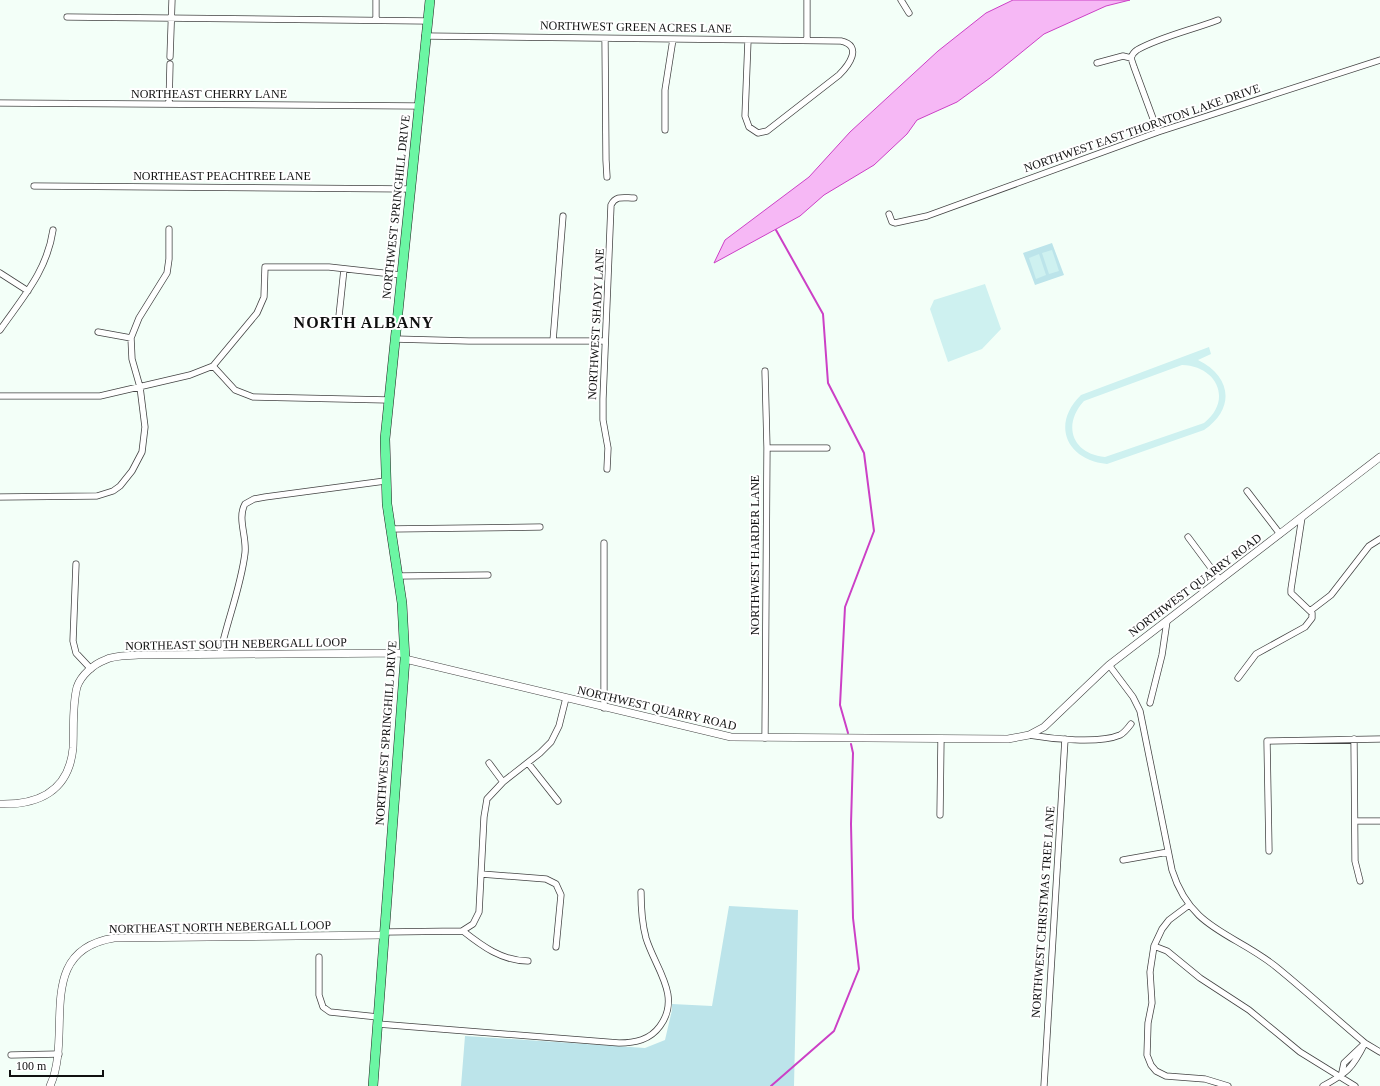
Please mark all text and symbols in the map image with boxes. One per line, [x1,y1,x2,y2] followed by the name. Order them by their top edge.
[540,18,732,36] street label: NORTHWEST GREEN ACRES LANE
[1022,81,1262,175] street label: NORTHWEST EAST THORNTON LAKE DRIVE
[131,87,287,101] street label: NORTHEAST CHERRY LANE
[379,114,413,300] street label: NORTHWEST SPRINGHILL DRIVE
[133,169,311,183] street label: NORTHEAST PEACHTREE LANE
[585,248,607,400] street label: NORTHWEST SHADY LANE
[294,314,434,331] district label: NORTH ALBANY
[748,475,762,635] street label: NORTHWEST HARDER LANE
[1126,530,1264,640] street label: NORTHWEST QUARRY ROAD
[125,635,347,653] street label: NORTHEAST SOUTH NEBERGALL LOOP
[373,640,399,826] street label: NORTHWEST SPRINGHILL DRIVE
[576,683,738,733] street label: NORTHWEST QUARRY ROAD
[1029,806,1057,1018] street label: NORTHWEST CHRISTMAS TREE LANE
[109,918,332,936] street label: NORTHEAST NORTH NEBERGALL LOOP
[10,1052,103,1078] scale bar
[16,1059,47,1073] text: 100 m

